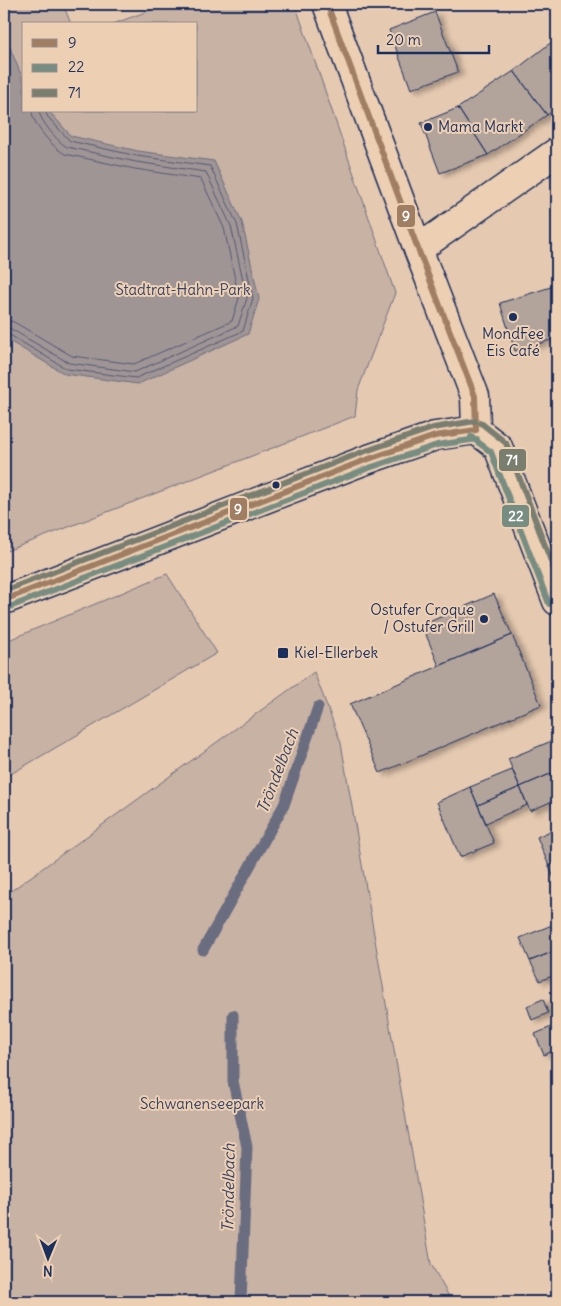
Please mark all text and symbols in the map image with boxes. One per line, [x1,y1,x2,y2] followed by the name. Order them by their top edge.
[22,22,198,112] legend
[378,22,490,54] scale bar
[386,30,421,49] text: 20 m
[68,33,77,52] text: 9
[68,57,84,76] text: 22
[68,83,81,102] text: 71
[438,117,523,136] place label: Mama Markt
[422,121,434,133] marker: Mama Markt
[396,204,416,228] line badge: 9
[402,207,410,225] text: 9
[115,280,251,299] park label: Stadtrat-Hahn-Park
[507,311,519,323] marker: MondFee Eis Café
[482,324,544,360] place label: MondFee Eis Café
[498,448,527,472] line badge: 71
[506,451,518,469] text: 71
[271,480,281,490] unlabelled marker
[229,497,248,521] line badge: 9
[234,500,242,518] text: 9
[501,504,530,528] line badge: 22
[508,507,524,525] text: 22
[370,600,474,636] place label: Ostufer Croque / Ostufer Grill
[478,613,490,625] marker: Ostufer Croque / Ostufer Grill
[294,643,379,662] place label: Kiel-Ellerbek
[276,646,290,660] marker: Kiel-Ellerbek
[252,725,303,816] water label: Tröndelbach
[140,1094,264,1113] park label: Schwanenseepark
[217,1143,239,1233] water label: Tröndelbach
[22,1234,72,1284] north arrow
[43,1262,53,1280] text: N

